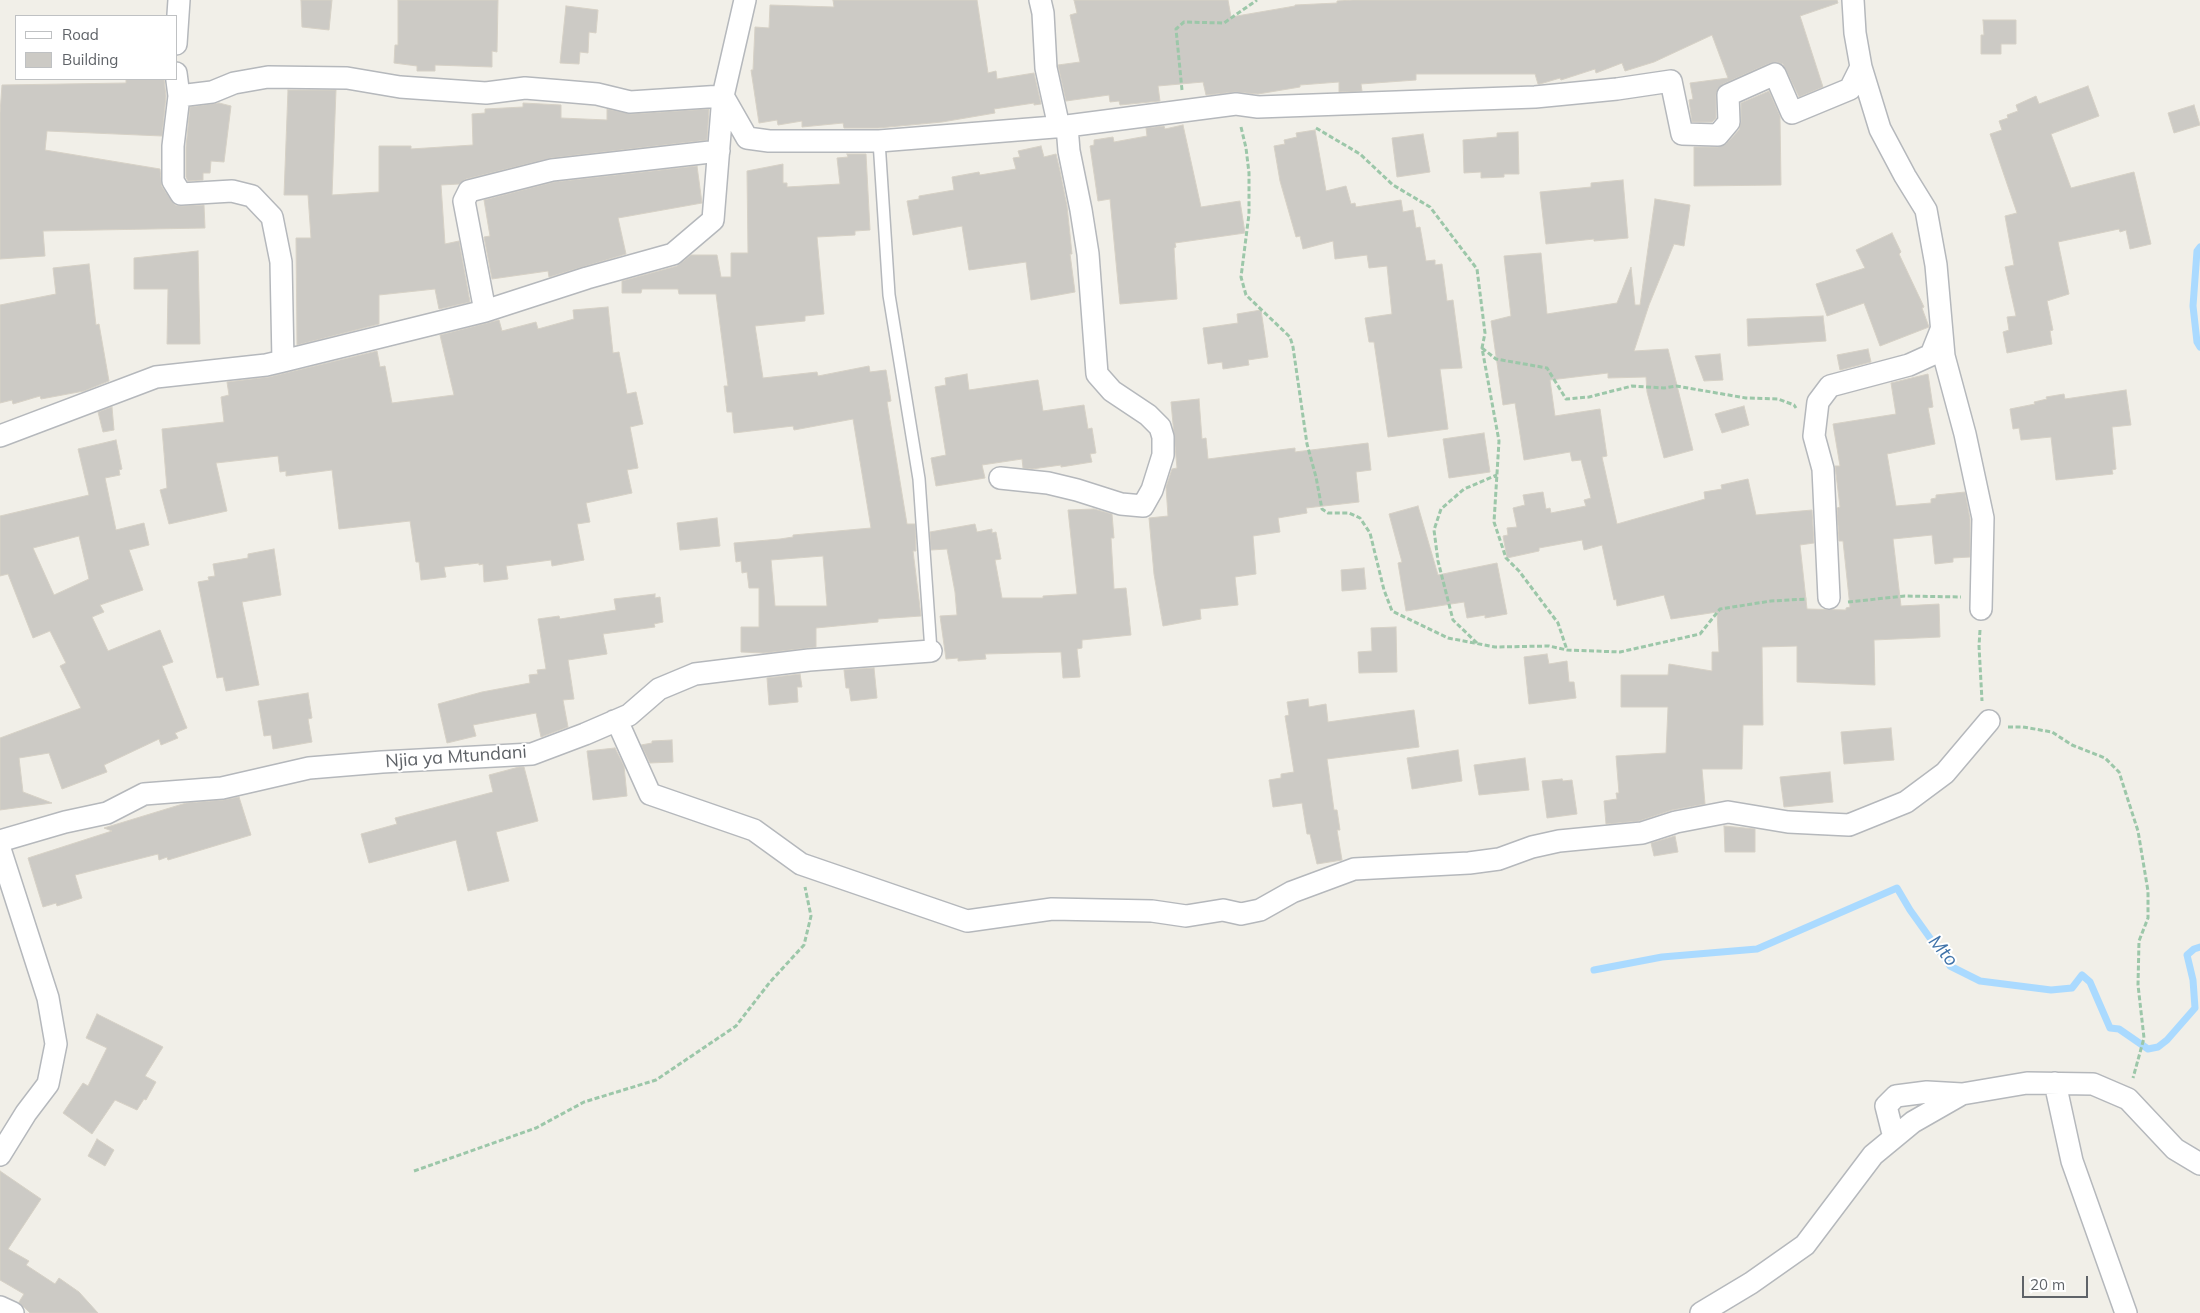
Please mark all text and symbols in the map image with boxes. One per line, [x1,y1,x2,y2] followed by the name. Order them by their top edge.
[15,15,178,80] legend
[62,25,99,44] text: Road
[62,50,118,69] text: Building
[385,741,527,773] street label: Njia ya Mtundani
[1923,931,1963,971] water label: Mto
[2025,1266,2091,1298] scale bar
[2030,1275,2065,1294] text: 20 m

